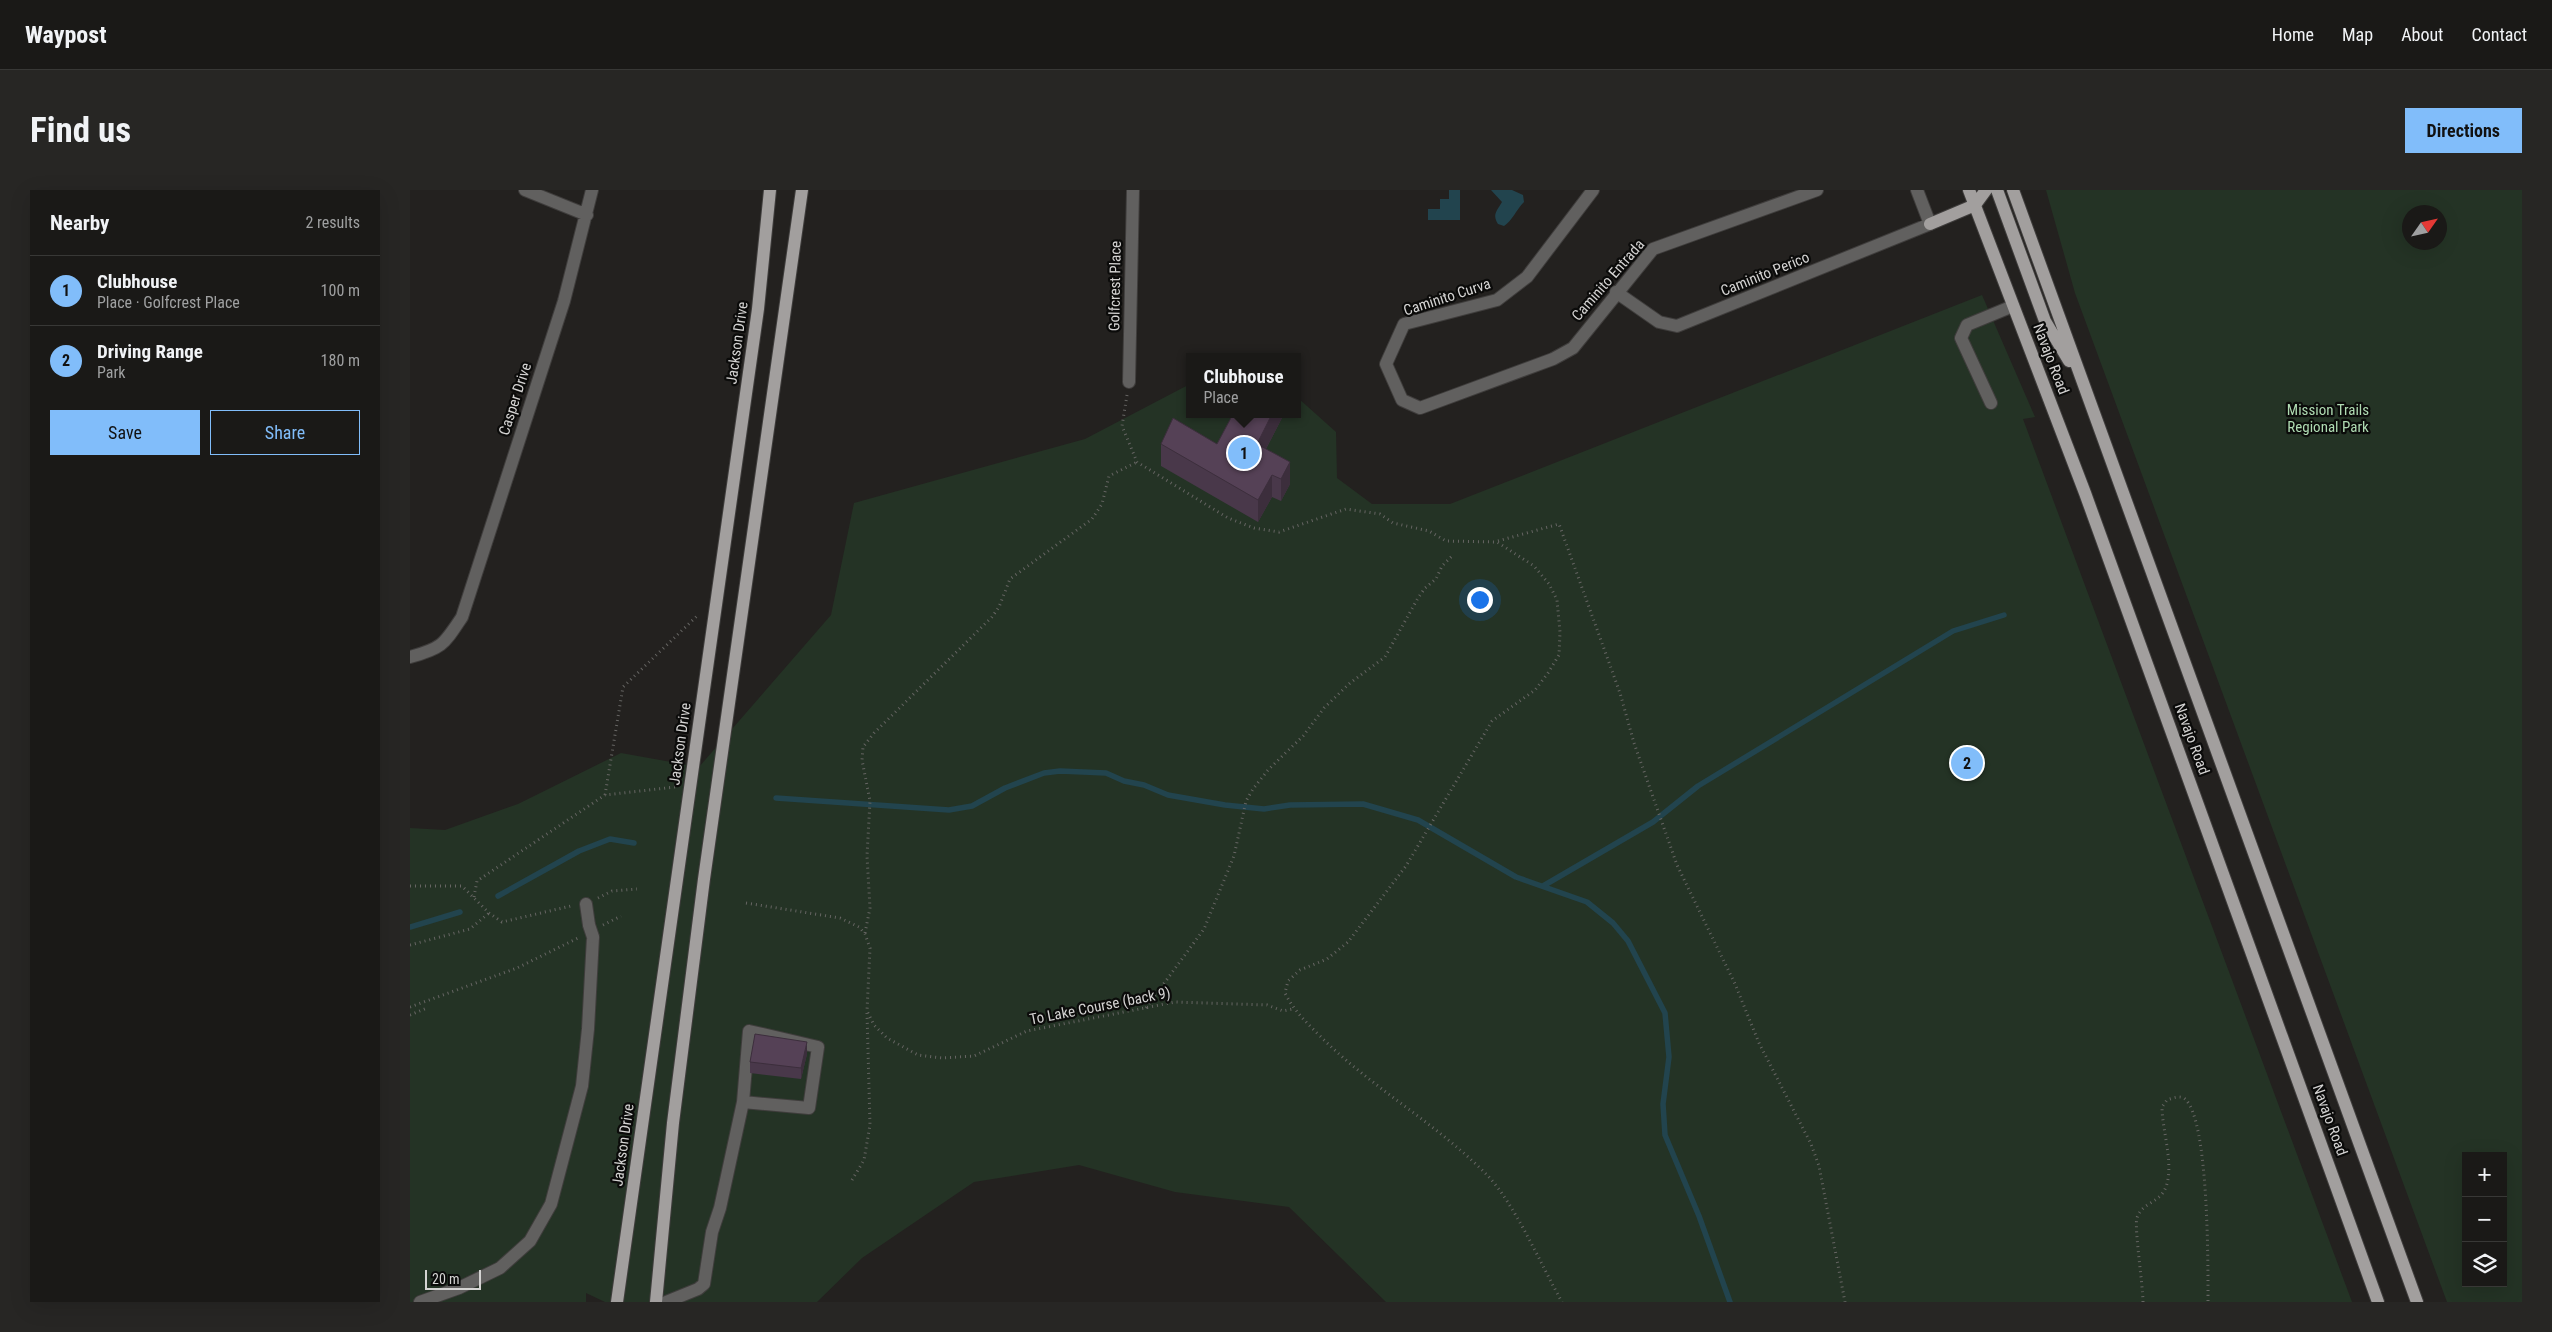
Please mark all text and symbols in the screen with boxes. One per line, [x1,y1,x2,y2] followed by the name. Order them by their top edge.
[25,21,107,49] text: Waypost
[2272,24,2314,45] text: Home
[2342,24,2373,45] text: Map
[2401,24,2443,45] text: About
[2471,24,2527,45] text: Contact
[2405,108,2522,153] button: Directions
[30,110,131,151] text: Find us
[2402,205,2447,250] north arrow
[50,211,109,235] text: Nearby
[305,213,360,232] text: 2 results
[1568,236,1648,324] street label: Caminito Entrada
[1105,241,1125,331] street label: Golfcrest Place
[1718,248,1812,300] street label: Caminito Perico
[97,270,177,293] text: Clubhouse
[1401,274,1493,320] street label: Caminito Curva
[62,281,70,300] text: 1
[321,281,360,300] text: 100 m
[97,293,240,312] text: Place · Golfcrest Place
[722,301,752,385] street label: Jackson Drive
[2029,321,2073,397] street label: Navajo Road
[97,340,203,363] text: Driving Range
[62,351,70,370] text: 2
[321,351,360,370] text: 180 m
[1186,353,1301,418] popup
[495,361,535,437] street label: Casper Drive
[97,363,126,382] text: Park
[1203,365,1284,388] text: Clubhouse
[1203,388,1238,407] text: Place
[2287,401,2369,436] park label: Mission Trails Regional Park
[50,410,200,455] button: Save
[210,410,360,455] button: Share
[1228,434,1260,472] pin: 1
[1467,587,1493,613] your location
[2171,701,2213,777] street label: Navajo Road
[665,702,695,786] street label: Jackson Drive
[1951,744,1983,782] pin: 2
[1028,983,1172,1029] street label: To Lake Course (back 9)
[2309,1082,2351,1158] street label: Navajo Road
[608,1103,638,1187] street label: Jackson Drive
[2462,1152,2507,1287] map controls
[2462,1152,2507,1197] button: +
[2462,1197,2507,1242] button: −
[2462,1242,2507,1287] button: layers
[425,1267,481,1290] scale bar
[432,1271,460,1287] text: 20 m

